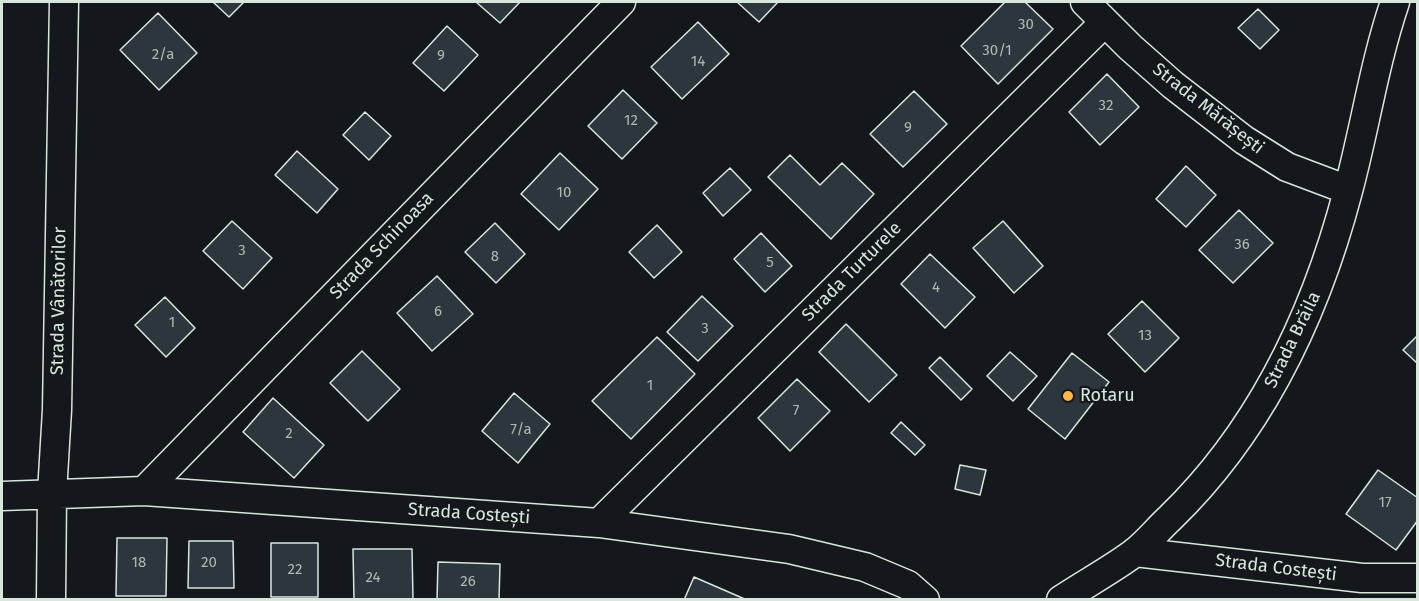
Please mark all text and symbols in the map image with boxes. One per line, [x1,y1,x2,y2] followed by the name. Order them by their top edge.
[1018,16,1034,34] house number: 30
[982,42,1012,60] house number: 30/1
[152,46,174,64] house number: 2/a
[437,47,445,65] house number: 9
[691,53,705,71] house number: 14
[1148,59,1268,159] street label: Strada Mărășești
[1099,97,1113,115] house number: 32
[624,112,638,130] house number: 12
[904,119,912,137] house number: 9
[557,184,571,202] house number: 10
[326,188,438,304] street label: Strada Schinoasa
[798,218,906,326] street label: Strada Turturele
[47,227,71,375] street label: Strada Vânătorilor
[1234,236,1250,254] house number: 36
[238,242,246,260] house number: 3
[491,248,499,266] house number: 8
[766,254,774,272] house number: 5
[932,279,940,297] house number: 4
[1260,288,1326,392] street label: Strada Brăila
[434,303,442,321] house number: 6
[169,314,175,332] house number: 1
[701,320,709,338] house number: 3
[1138,327,1152,345] house number: 13
[647,377,653,395] house number: 1
[1080,385,1135,407] place label: Rotaru
[1061,389,1075,403] marker: Rotaru
[793,402,799,420] house number: 7
[510,421,532,439] house number: 7/a
[285,425,293,443] house number: 2
[1378,494,1392,512] house number: 17
[407,499,531,529] street label: Strada Costești
[1214,550,1338,586] street label: Strada Costești
[132,554,146,572] house number: 18
[201,554,217,572] house number: 20
[288,561,302,579] house number: 22
[366,569,380,587] house number: 24
[460,573,476,591] house number: 26

